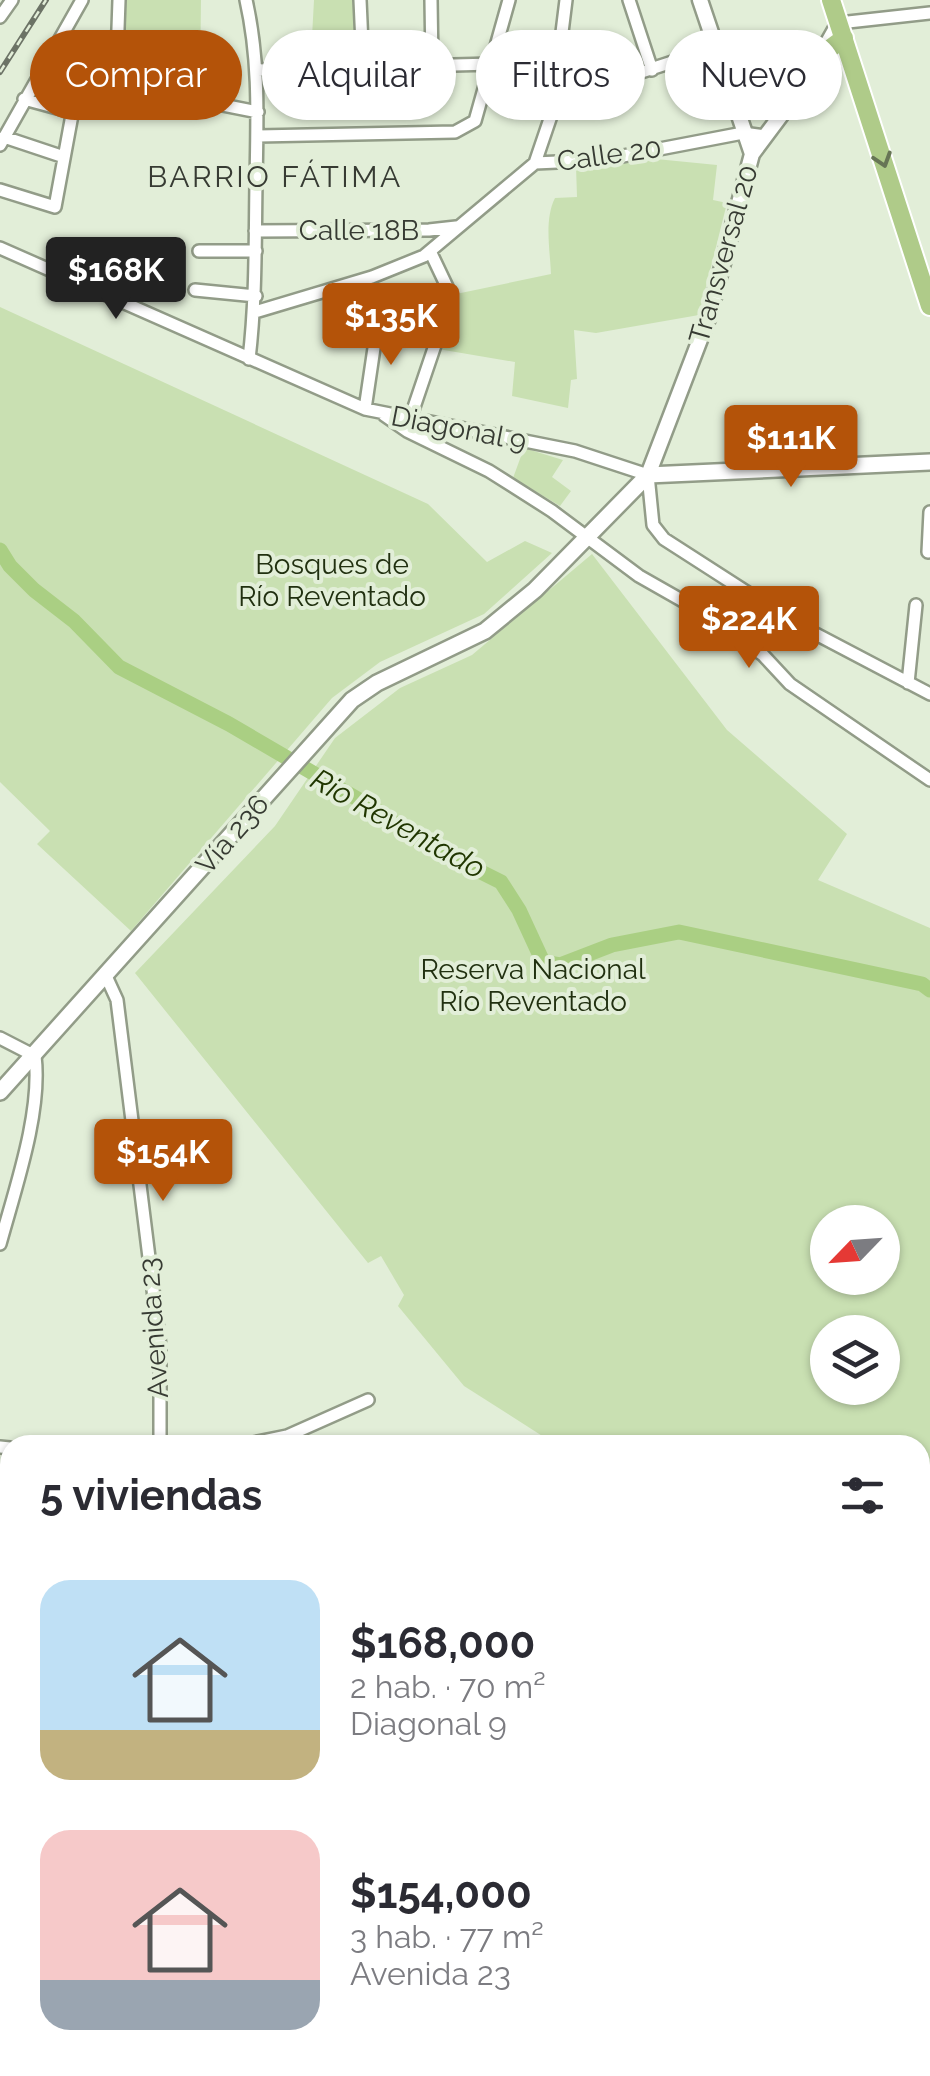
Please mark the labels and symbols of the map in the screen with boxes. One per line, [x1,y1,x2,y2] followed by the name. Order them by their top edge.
[555,131,663,178] street label: Calle 20
[871,150,891,167] one-way arrow
[147,159,403,194] district label: BARRIO FÁTIMA
[682,161,765,347] street label: Transversal 20
[299,214,419,247] street label: Calle 18B
[46,237,186,322] pin: $168K
[321,283,461,368] pin: $135K
[388,399,529,458] street label: Diagonal 9
[721,405,861,490] pin: $111K
[238,548,426,613] park label: Bosques de Río Reventado
[679,586,819,671] pin: $224K
[305,761,491,886] water label: Rio Reventado
[189,788,276,881] street label: Vía 236
[420,953,646,1018] park label: Reserva Nacional Río Reventado
[93,1119,233,1204] pin: $154K
[810,1205,900,1295] north arrow
[132,1257,175,1399] street label: Avenida 23

